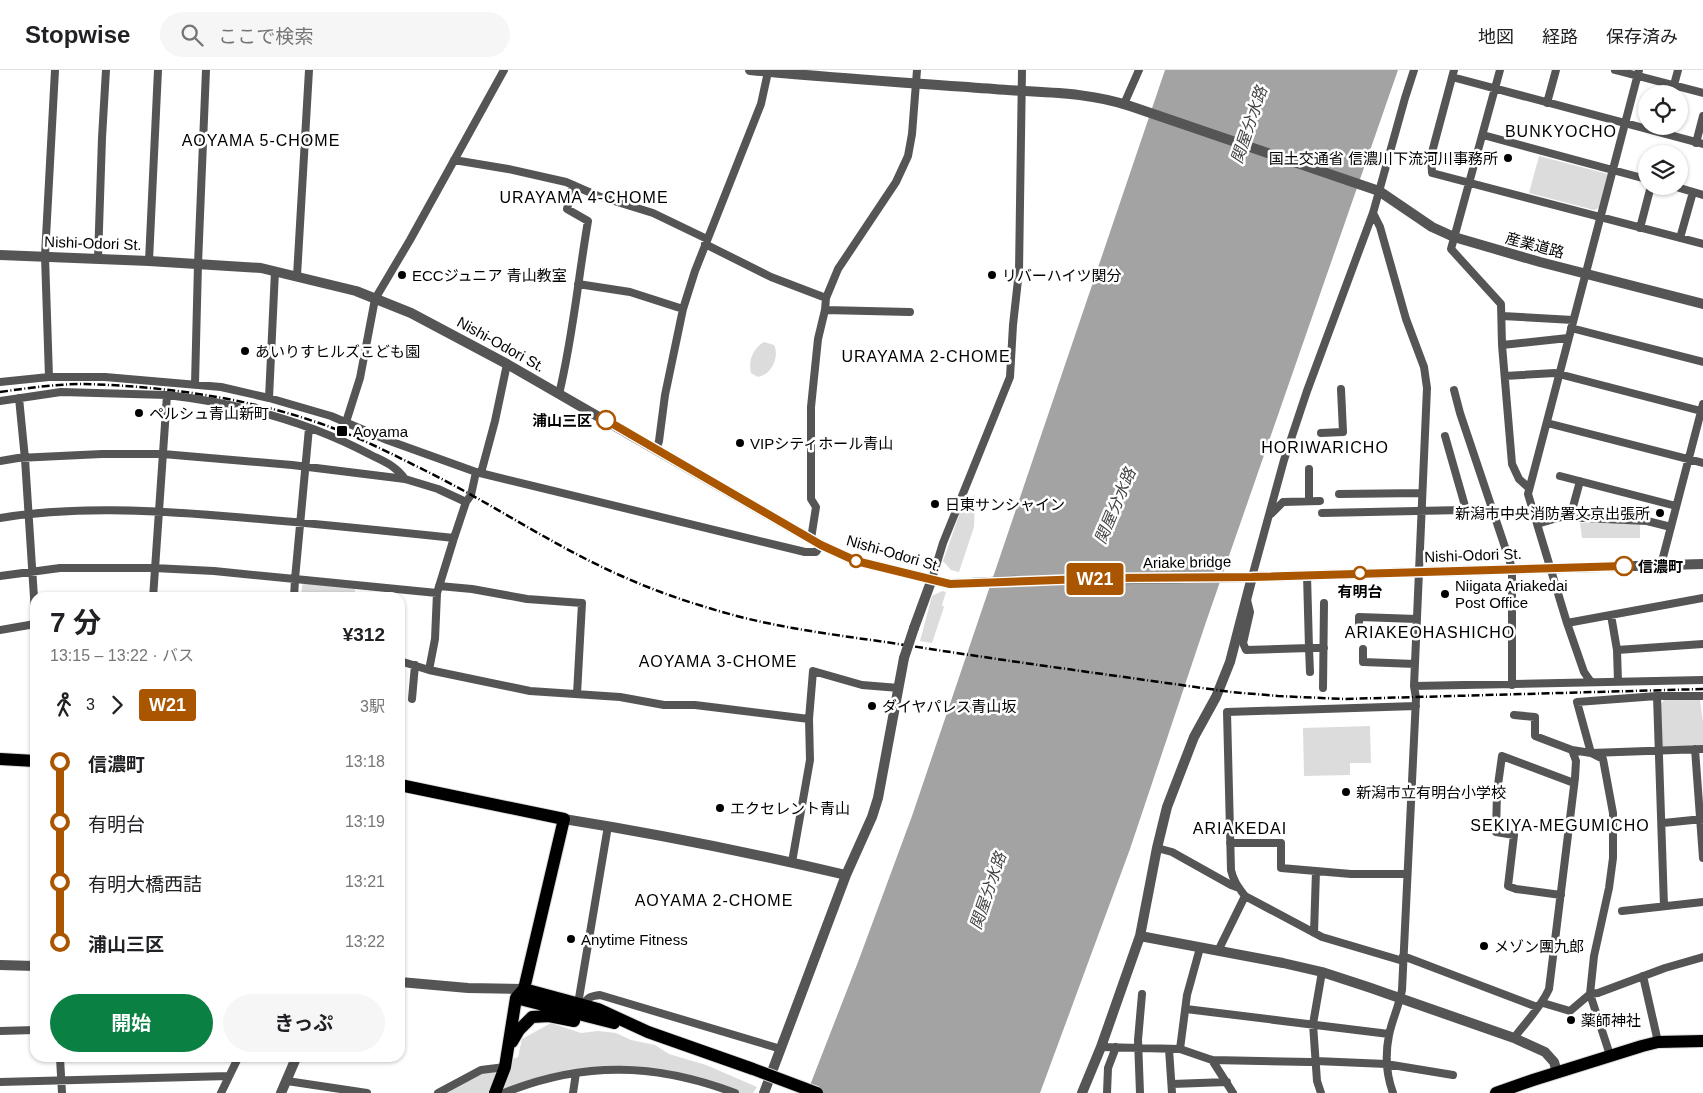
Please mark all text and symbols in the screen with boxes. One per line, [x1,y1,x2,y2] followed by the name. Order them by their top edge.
[160,12,510,57] search box
[25,21,130,48] text: Stopwise
[178,21,206,49] icon: search
[218,26,313,47] text: ここで検索
[1478,27,1514,47] text: 地図
[1542,27,1578,47] text: 経路
[1606,27,1678,47] text: 保存済み
[1228,83,1271,166] water label: 関屋分水路
[1638,85,1688,195] map controls
[1638,85,1688,135] button: locate
[1505,123,1617,140] district label: BUNKYOCHO
[182,132,340,149] district label: AOYAMA 5-CHOME
[1638,145,1688,195] button: layers
[1269,150,1498,167] place label: 国土交通省 信濃川下流河川事務所
[1502,152,1514,164] marker: 国土交通省 信濃川下流河川事務所
[499,189,669,206] district label: URAYAMA 4-CHOME
[1504,229,1566,261] street label: 産業道路
[44,233,142,253] street label: Nishi-Odori St.
[412,267,567,284] place label: ECCジュニア 青山教室
[1002,267,1121,284] place label: リバーハイツ関分
[396,269,408,281] marker: ECCジュニア 青山教室
[986,269,998,281] marker: リバーハイツ関分
[454,313,548,375] street label: Nishi-Odori St.
[255,343,420,360] place label: あいりすヒルズこども園
[239,345,251,357] marker: あいりすヒルズこども園
[841,348,1011,365] district label: URAYAMA 2-CHOME
[149,405,269,422] place label: ペルシュ青山新町
[133,407,145,419] marker: ペルシュ青山新町
[596,410,616,430] marker: 浦山三区
[532,412,592,429] place label: 浦山三区
[353,423,409,440] place label: Aoyama
[335,424,349,438] marker: Aoyama
[750,435,893,452] place label: VIPシティホール青山
[734,437,746,449] marker: VIPシティホール青山
[1261,439,1389,456] district label: HORIWARICHO
[1092,464,1139,546] water label: 関屋分水路
[945,496,1065,513] place label: 日東サンシャイン
[929,498,941,510] marker: 日東サンシャイン
[1455,505,1650,522] place label: 新潟市中央消防署文京出張所
[1654,507,1666,519] marker: 新潟市中央消防署文京出張所
[845,531,943,575] street label: Nishi-Odori St.
[1424,545,1522,565] street label: Nishi-Odori St.
[1143,553,1231,571] street label: Ariake bridge
[849,554,863,568] unlabelled marker
[1614,556,1634,576] marker: 信濃町
[1638,558,1683,575] place label: 信濃町
[1066,563,1124,595] line badge: W21
[1353,566,1367,580] marker: 有明台
[1076,569,1114,589] text: W21
[1455,577,1568,611] place label: Niigata Ariakedai Post Office
[1337,583,1383,600] place label: 有明台
[1439,588,1451,600] marker: Niigata Ariakedai Post Office
[50,607,101,638] text: 7 分
[343,624,385,645] text: ¥312
[1345,624,1515,641] district label: ARIAKEOHASHICHO
[50,647,194,664] text: 13:15 – 13:22 · バス
[639,653,797,670] district label: AOYAMA 3-CHOME
[50,691,78,719] icon: walk
[103,691,131,719] icon: forward
[149,695,186,715] text: W21
[86,696,95,713] text: 3
[360,698,385,715] text: 3駅
[882,698,1016,715] place label: ダイヤパレス青山坂
[866,700,878,712] marker: ダイヤパレス青山坂
[345,753,385,770] text: 13:18
[88,754,145,775] text: 信濃町
[1356,784,1506,801] place label: 新潟市立有明台小学校
[1340,786,1352,798] marker: 新潟市立有明台小学校
[730,800,850,817] place label: エクセレント青山
[714,802,726,814] marker: エクセレント青山
[345,813,385,830] text: 13:19
[88,814,145,835] text: 有明台
[1470,817,1650,834] district label: SEKIYA-MEGUMICHO
[1193,820,1287,837] district label: ARIAKEDAI
[967,849,1010,932] water label: 関屋分水路
[345,873,385,890] text: 13:21
[88,874,202,895] text: 有明大橋西詰
[635,892,793,909] district label: AOYAMA 2-CHOME
[581,931,688,948] place label: Anytime Fitness
[345,933,385,950] text: 13:22
[565,933,577,945] marker: Anytime Fitness
[88,934,164,955] text: 浦山三区
[1494,938,1584,955] place label: メゾン團九郎
[1478,940,1490,952] marker: メゾン團九郎
[50,994,213,1052] button: 開始
[223,994,385,1052] button: きっぷ
[1581,1012,1641,1029] place label: 薬師神社
[1565,1014,1577,1026] marker: 薬師神社

